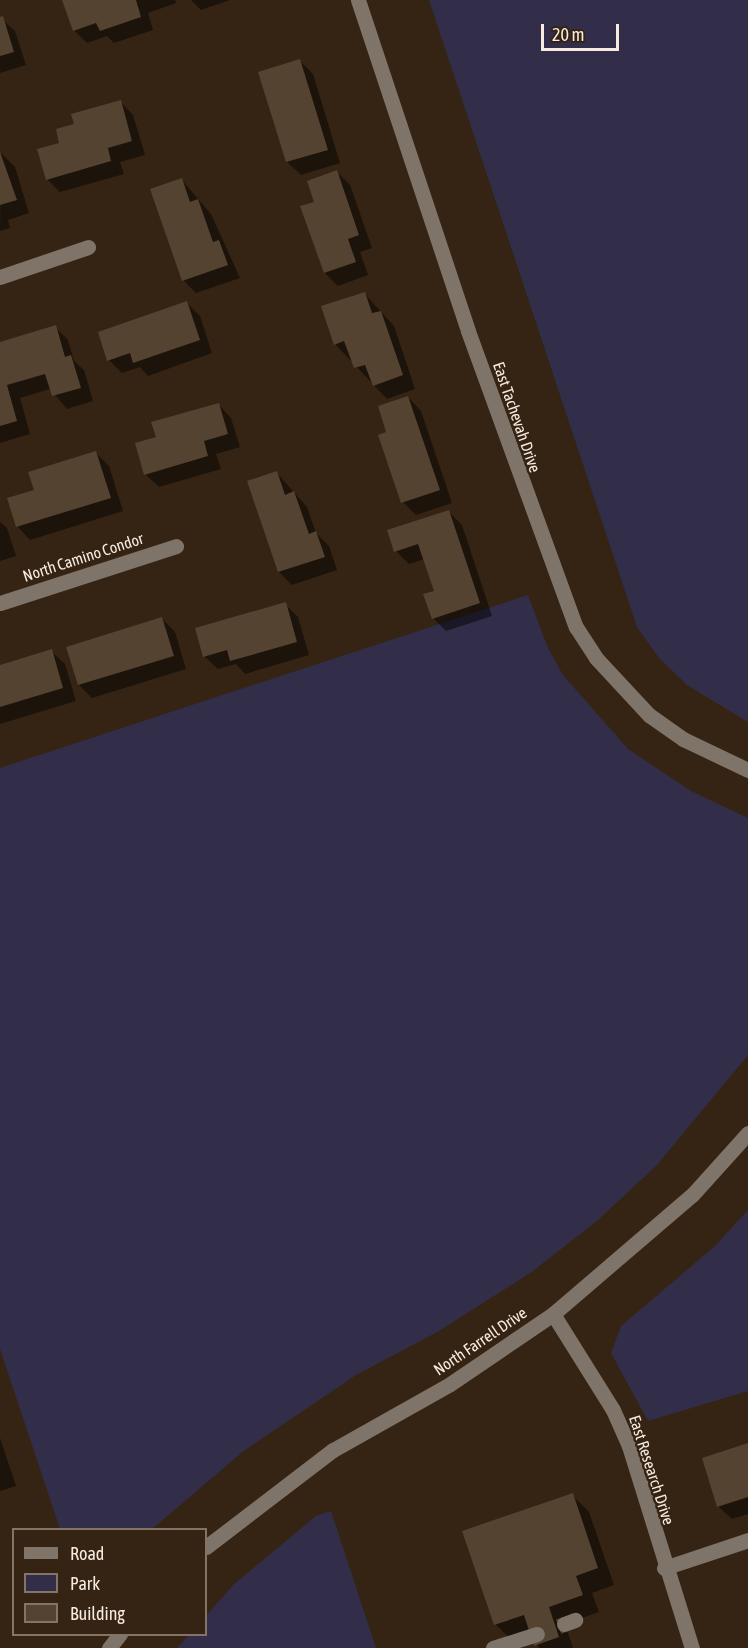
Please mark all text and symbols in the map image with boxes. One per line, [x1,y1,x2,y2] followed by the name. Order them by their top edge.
[544,12,622,50] scale bar
[552,24,584,45] text: 20 m
[489,359,545,475] street label: East Tachevah Drive
[20,528,146,586] street label: North Camino Condor
[430,1303,530,1379] street label: North Farrell Drive
[625,1413,679,1527] street label: East Research Drive
[12,1528,207,1636] legend
[70,1543,104,1564] text: Road
[70,1573,100,1594] text: Park
[70,1603,125,1624] text: Building

